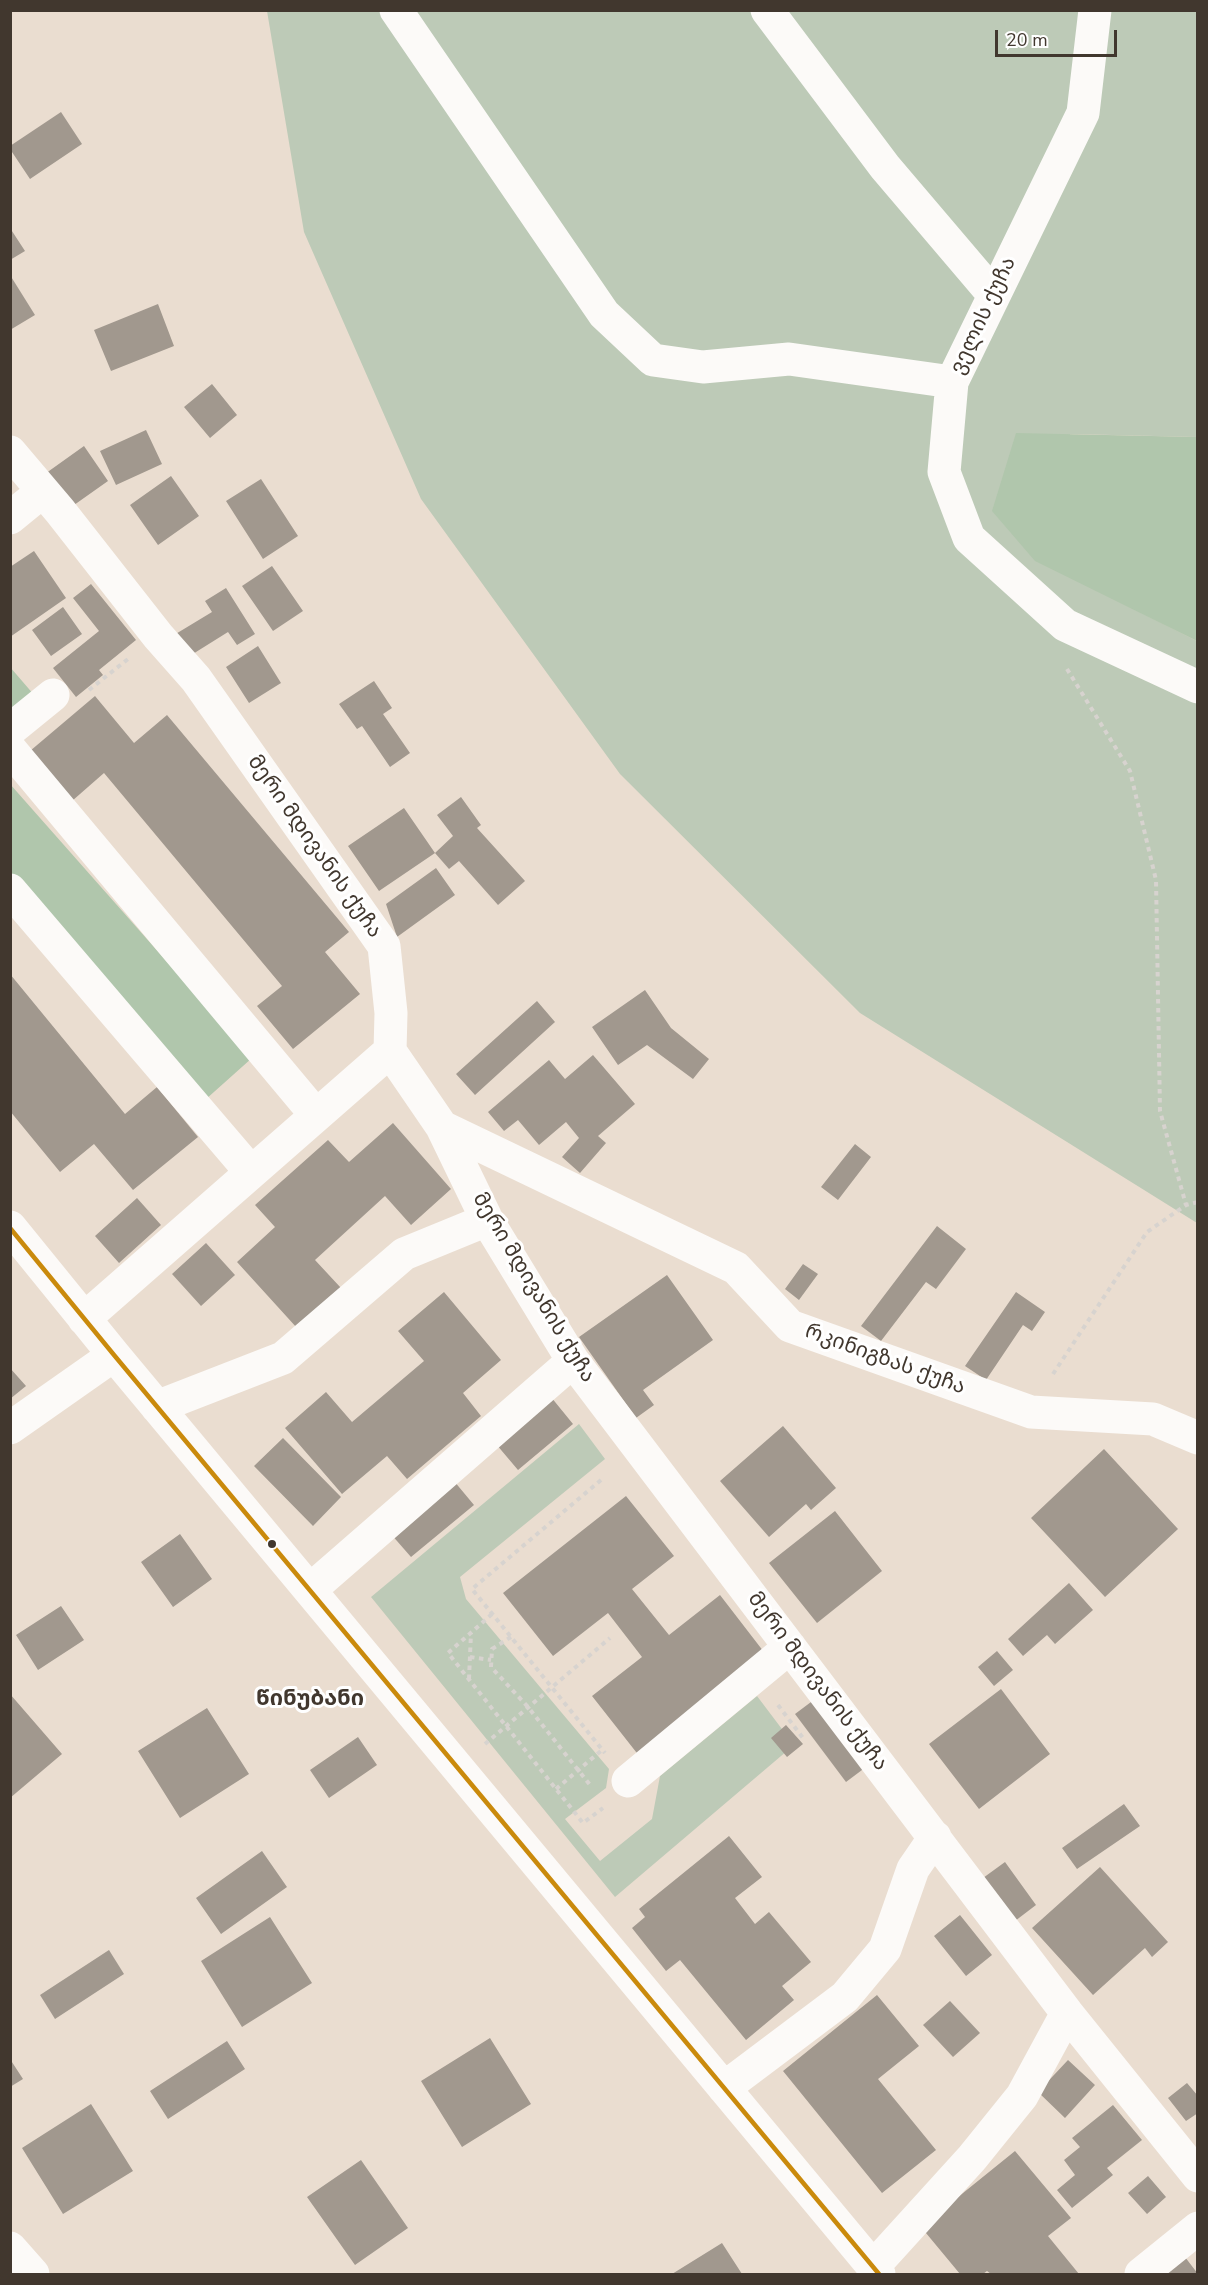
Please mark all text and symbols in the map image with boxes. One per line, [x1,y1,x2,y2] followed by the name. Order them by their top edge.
[998,18,1120,56] scale bar
[1006,28,1048,52] text: 20 m
[946,253,1022,379] street label: ველის ქუჩა
[241,751,387,943] street label: მერი მდივანის ქუჩა
[466,1188,600,1388] street label: მერი მდივანის ქუჩა
[802,1319,968,1401] street label: რკინიგზას ქუჩა
[266,1538,278,1550] unlabelled marker
[742,1588,892,1776] street label: მერი მდივანის ქუჩა
[256,1687,364,1713] district label: წინუბანი

